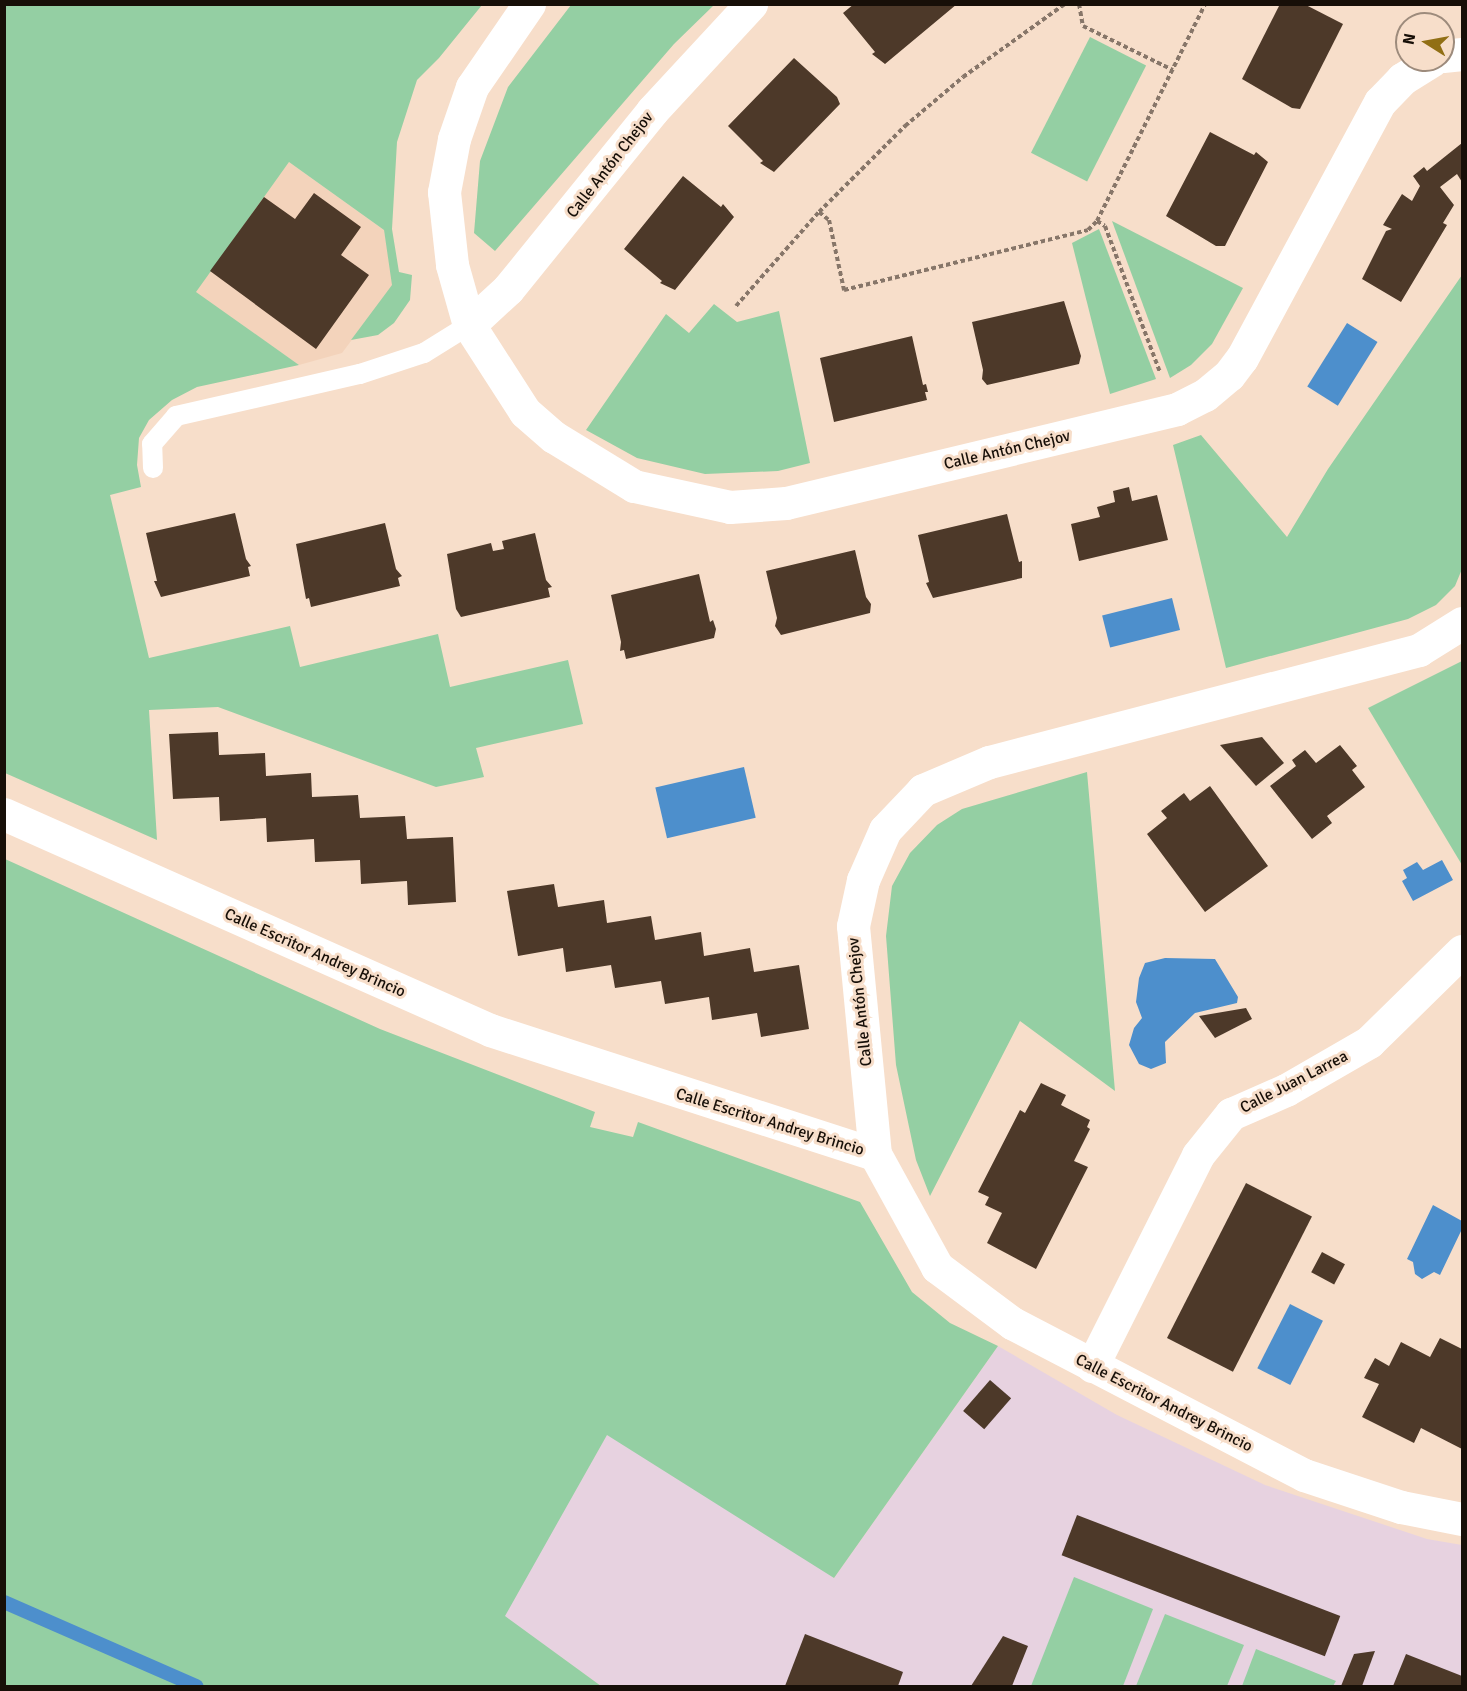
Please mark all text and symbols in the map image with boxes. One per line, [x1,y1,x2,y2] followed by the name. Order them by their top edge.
[1395,12,1455,72] north arrow
[1398,32,1420,46] text: N
[563,108,657,222] street label: Calle Antón Chejov
[942,426,1072,474] street label: Calle Antón Chejov
[222,904,408,1002] street label: Calle Escritor Andrey Brincio
[844,937,876,1067] street label: Calle Antón Chejov
[1237,1047,1351,1117] street label: Calle Juan Larrea
[674,1084,866,1160] street label: Calle Escritor Andrey Brincio
[1072,1350,1256,1456] street label: Calle Escritor Andrey Brincio

